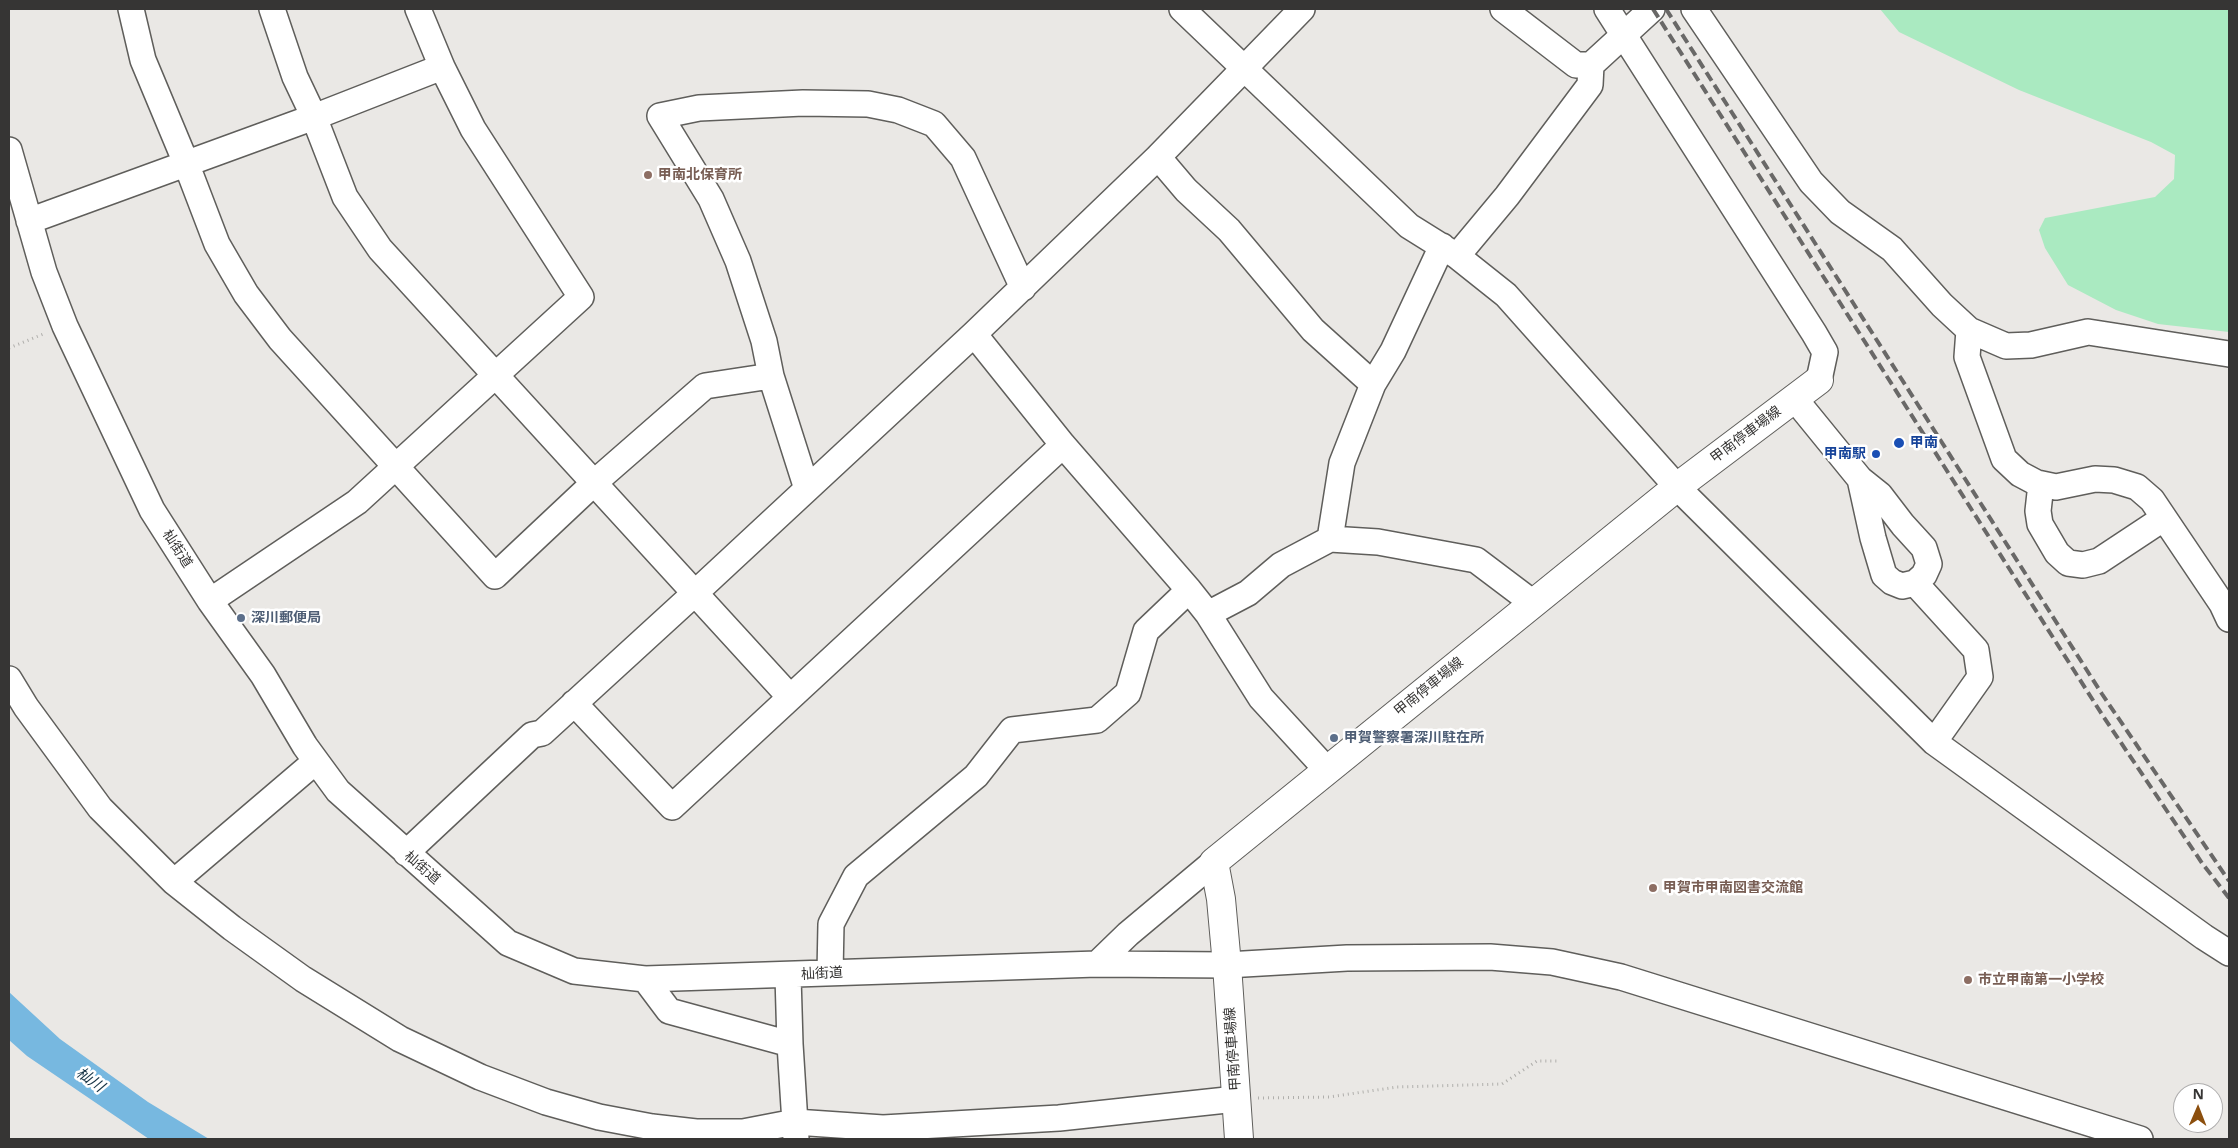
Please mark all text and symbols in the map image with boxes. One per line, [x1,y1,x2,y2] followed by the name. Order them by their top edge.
[658,167,742,183] place label: 甲南北保育所
[642,169,654,181] marker: 甲南北保育所
[1707,403,1785,467] street label: 甲南停車場線
[1910,435,1938,451] place label: 甲南
[1892,436,1906,450] marker: 甲南
[1824,446,1866,462] place label: 甲南駅
[1870,448,1882,460] marker: 甲南駅
[159,527,195,571] street label: 杣街道
[251,610,321,626] place label: 深川郵便局
[235,612,247,624] marker: 深川郵便局
[1391,654,1467,720] street label: 甲南停車場線
[1344,730,1484,746] place label: 甲賀警察署深川駐在所
[1328,732,1340,744] marker: 甲賀警察署深川駐在所
[401,848,443,888] street label: 杣街道
[1663,880,1803,896] place label: 甲賀市甲南図書交流館
[1647,882,1659,894] marker: 甲賀市甲南図書交流館
[801,965,843,983] street label: 杣街道
[1978,972,2104,988] place label: 市立甲南第一小学校
[1962,974,1974,986] marker: 市立甲南第一小学校
[1222,1007,1244,1091] street label: 甲南停車場線
[73,1064,107,1096] water label: 杣川
[2173,1083,2223,1133] north arrow
[2192,1084,2204,1103] text: N

